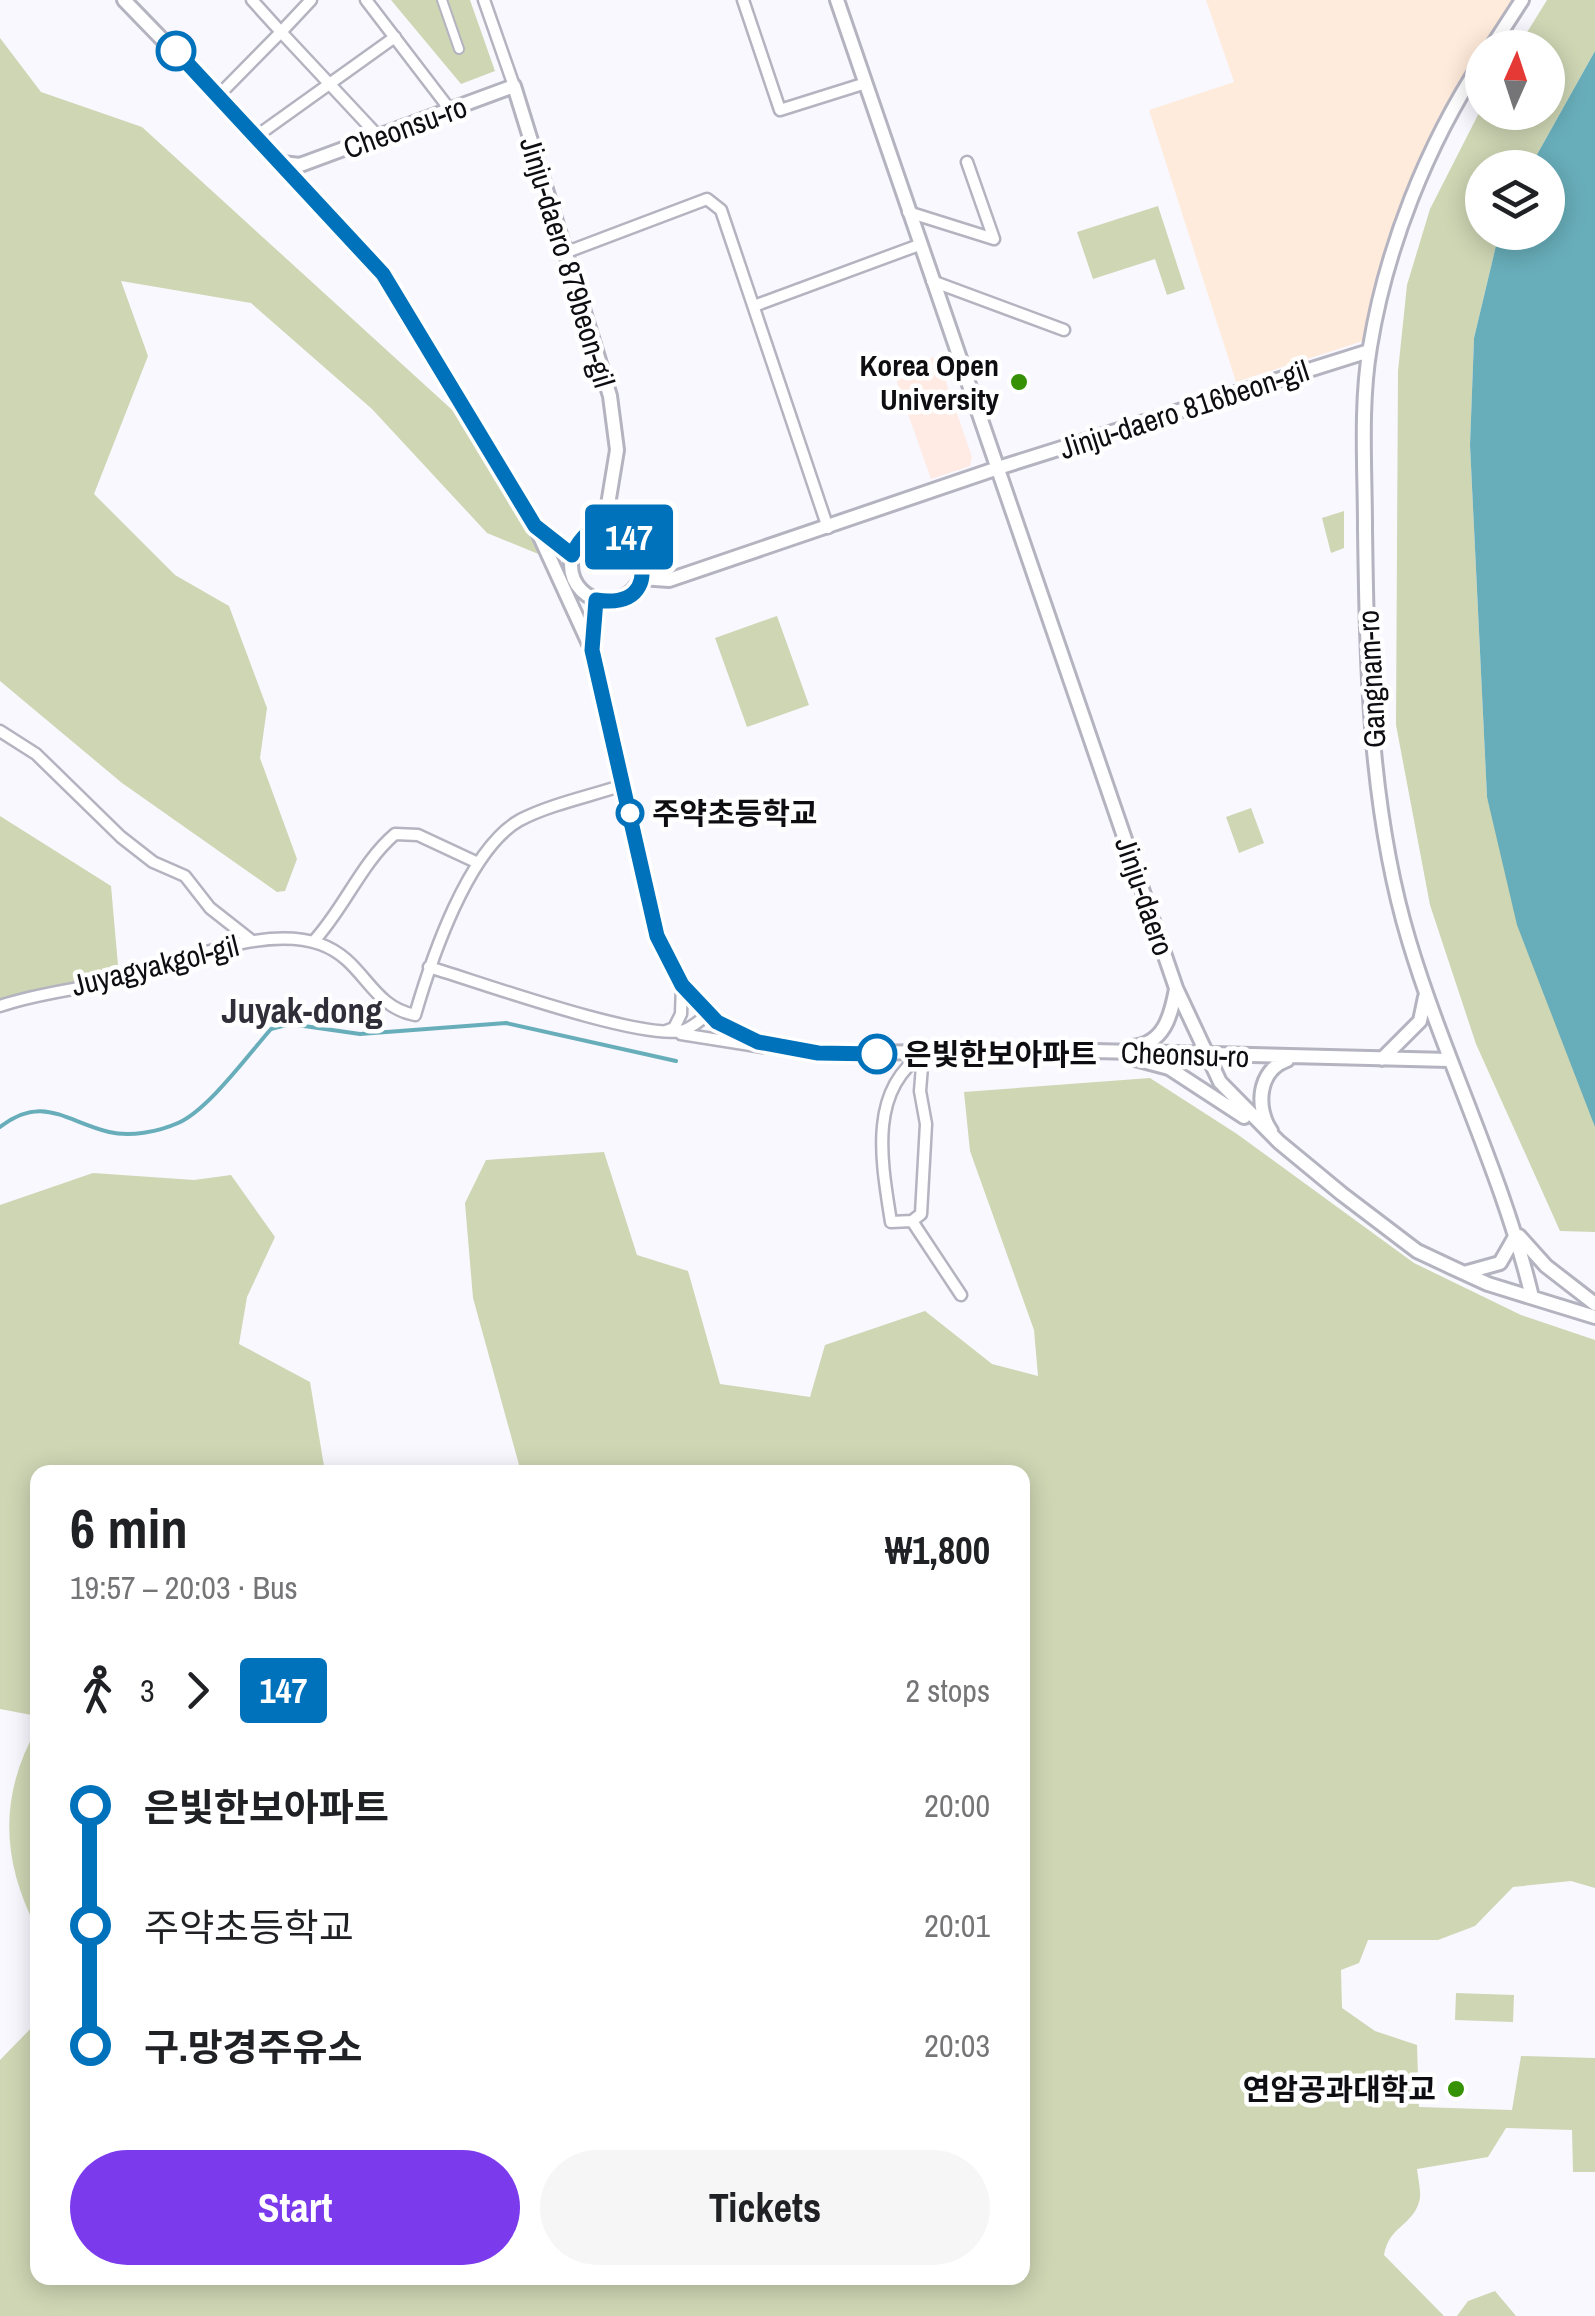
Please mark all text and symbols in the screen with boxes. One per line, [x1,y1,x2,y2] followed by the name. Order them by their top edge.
[1465,30,1565,130] north arrow
[1465,30,1565,250] map controls
[157,32,195,70] unlabelled marker
[338,86,472,168] street label: Cheonsu-ro
[511,132,625,392] street label: Jinju-daero 879beon-gil
[1465,150,1565,250] button: layers
[860,345,999,419] place label: Korea Open University
[1054,350,1314,468] street label: Jinju-daero 816beon-gil
[1008,371,1030,393] marker: Korea Open University
[572,504,686,570] line badge: 147
[605,514,653,561] text: 147
[1347,609,1395,749] street label: Gangnam-ro
[652,793,818,833] place label: 주약초등학교
[617,800,643,826] marker: 주약초등학교
[1106,831,1184,961] street label: Jinju-daero
[67,925,243,1005] street label: Juyagyakgol-gil
[221,987,383,1034] district label: Juyak-dong
[1120,1032,1250,1076] street label: Cheonsu-ro
[904,1034,1097,1074] place label: 은빛한보아파트
[858,1035,896,1073] marker: 은빛한보아파트
[70,1491,188,1565] text: 6 min
[885,1525,990,1576] text: ₩1,800
[70,1566,298,1609] text: 19:57 – 20:03 · Bus
[70,1663,125,1718] icon: walk
[170,1663,225,1718] icon: forward
[260,1667,307,1714] text: 147
[140,1669,155,1712] text: 3
[905,1669,990,1712] text: 2 stops
[144,1782,389,1833] text: 은빛한보아파트
[924,1784,990,1827] text: 20:00
[144,1902,354,1953] text: 주약초등학교
[924,1904,990,1947] text: 20:01
[144,2022,362,2073] text: 구.망경주유소
[924,2024,990,2067] text: 20:03
[1243,2069,1436,2109] place label: 연암공과대학교
[1445,2078,1467,2100] marker: 연암공과대학교
[70,2150,520,2265] button: Start
[540,2150,990,2265] button: Tickets

